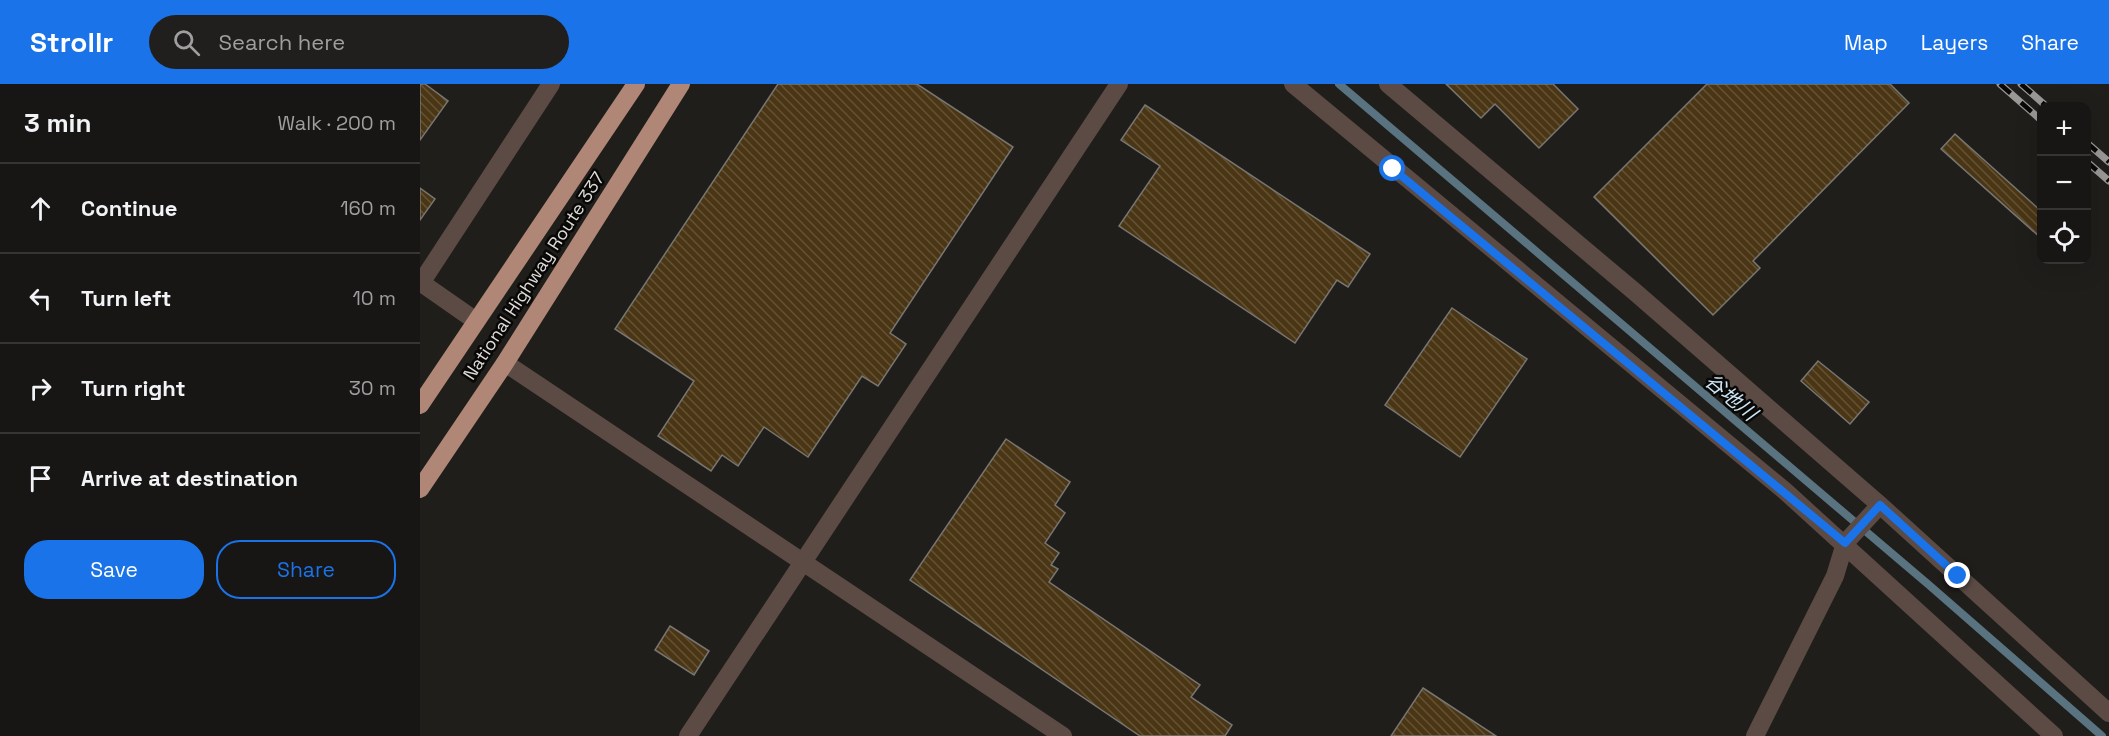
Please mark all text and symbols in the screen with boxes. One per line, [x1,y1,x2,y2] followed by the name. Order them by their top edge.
[149,15,569,69] search box
[30,24,113,60] text: Strollr
[170,26,203,59] icon: search
[218,28,345,56] text: Search here
[1844,29,1888,56] text: Map
[1921,29,1988,56] text: Layers
[2021,29,2079,56] text: Share
[2037,102,2091,264] map controls
[2037,102,2091,156] button: +
[24,106,92,140] text: 3 min
[277,110,396,136] text: Walk · 200 m
[1379,155,1405,181] route start
[2037,156,2091,210] button: −
[458,167,609,384] street label: National Highway Route 337
[24,192,57,225] icon: ahead
[81,194,177,222] text: Continue
[340,195,396,221] text: 160 m
[2037,210,2091,264] button: locate
[24,282,57,315] icon: left
[81,284,171,312] text: Turn left
[352,285,396,311] text: 10 m
[1700,368,1764,428] water label: 谷地川
[24,372,57,405] icon: right
[81,374,186,402] text: Turn right
[349,375,396,401] text: 30 m
[24,462,57,495] icon: arrive
[81,464,298,492] text: Arrive at destination
[24,540,204,599] button: Save
[216,540,396,599] button: Share
[1944,562,1970,588] route end

